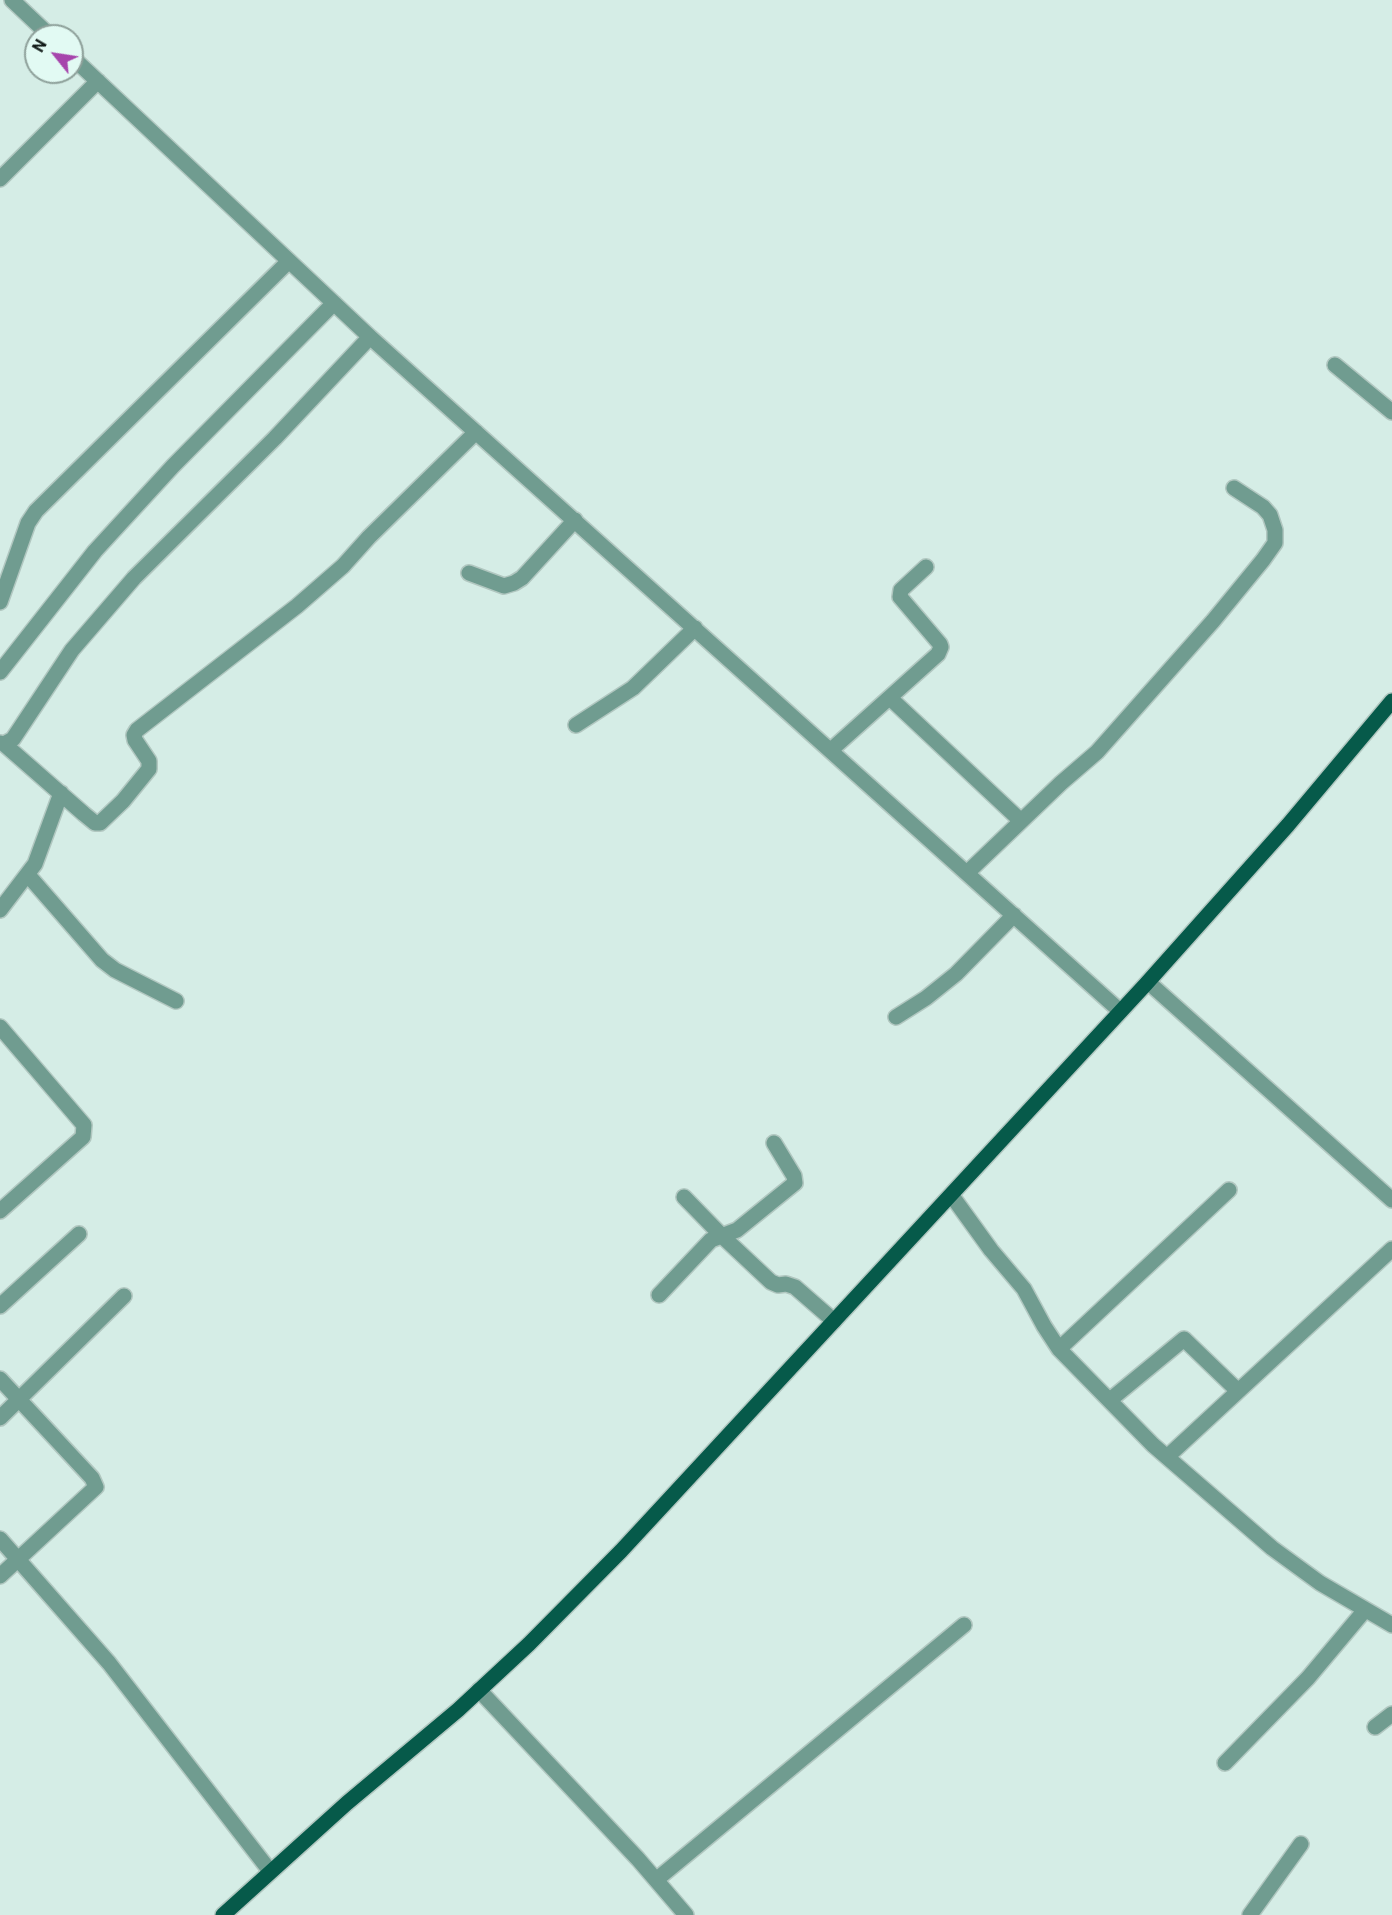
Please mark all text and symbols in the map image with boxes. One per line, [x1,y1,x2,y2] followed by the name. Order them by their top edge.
[24,24,84,84] north arrow
[29,36,51,55] text: N

